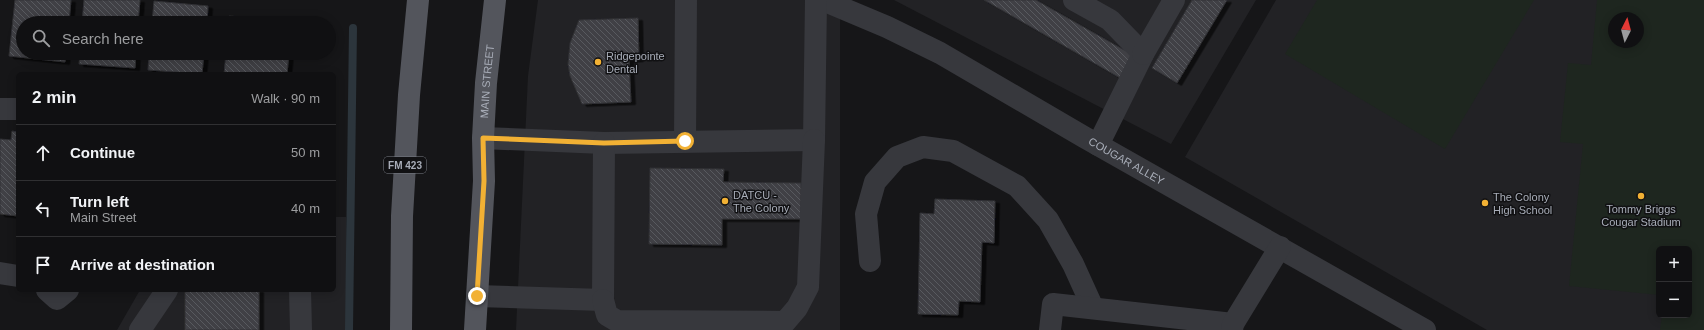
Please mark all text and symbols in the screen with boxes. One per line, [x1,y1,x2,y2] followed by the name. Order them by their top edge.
[1608,12,1644,48] north arrow
[16,16,336,60] search box
[30,27,52,49] icon: search
[62,30,144,47] text: Search here
[478,44,496,119] street label: MAIN STREET
[606,50,665,75] place label: Ridgepointe Dental
[593,57,603,67] marker: Ridgepointe Dental
[32,88,76,107] text: 2 min
[251,91,320,106] text: Walk · 90 m
[676,132,694,150] route start
[1086,135,1167,188] street label: COUGAR ALLEY
[32,142,54,164] icon: ahead
[70,144,135,161] text: Continue
[291,145,320,160] text: 50 m
[384,157,426,173] road number: FM 423
[733,189,790,214] place label: DATCU - The Colony
[1493,191,1552,216] place label: The Colony High School
[1636,191,1646,201] marker: Tommy Briggs Cougar Stadium
[70,193,129,210] text: Turn left
[720,196,730,206] marker: DATCU - The Colony
[32,198,54,220] icon: left
[1480,198,1490,208] marker: The Colony High School
[291,201,320,216] text: 40 m
[1601,203,1681,228] place label: Tommy Briggs Cougar Stadium
[70,210,136,225] text: Main Street
[1656,246,1692,318] map controls
[1656,246,1692,282] button: +
[32,254,54,276] icon: arrive
[70,256,215,273] text: Arrive at destination
[1656,282,1692,318] button: −
[468,287,486,305] route end

